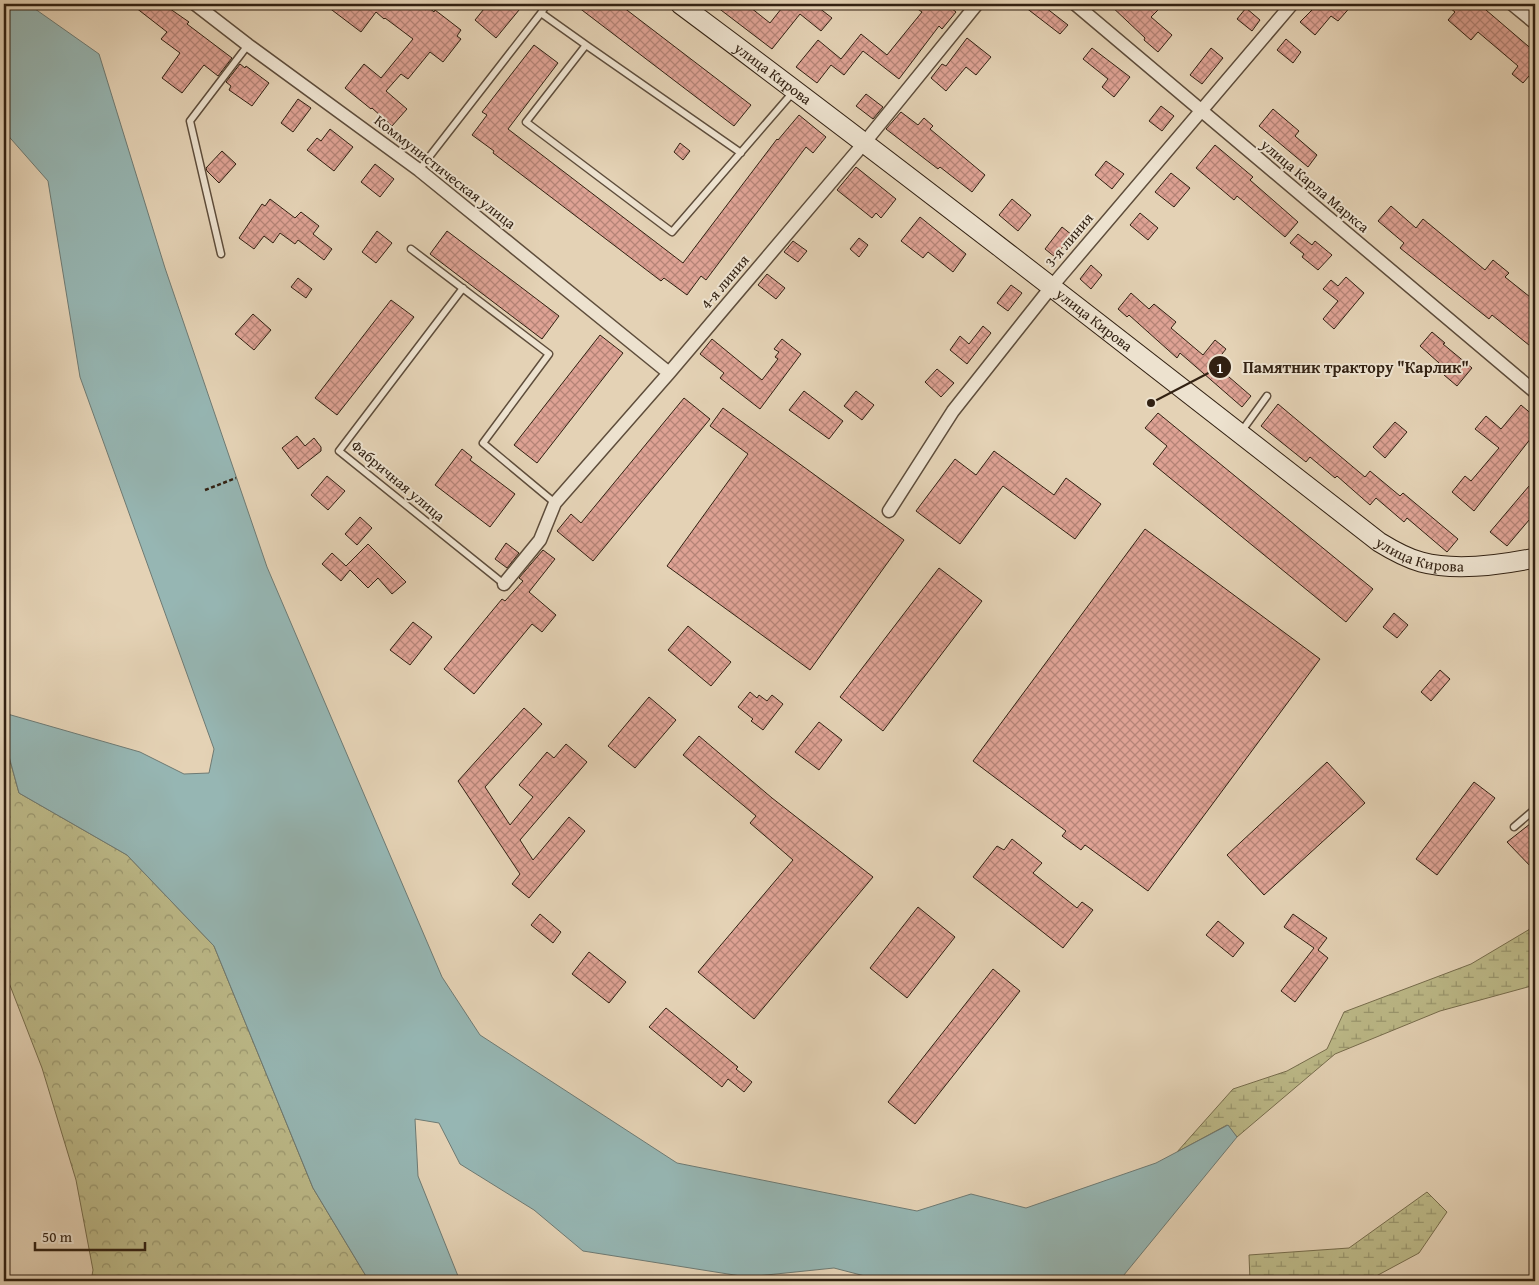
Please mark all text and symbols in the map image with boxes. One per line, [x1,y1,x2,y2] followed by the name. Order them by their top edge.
[729,37,817,110] street label: улица Кирова
[370,110,521,234] street label: Коммунистическая улица
[1256,133,1375,238] street label: улица Карла Маркса
[1039,207,1098,272] street label: 3-я линия
[695,249,754,314] street label: 4-я линия
[1051,282,1138,357] street label: улица Кирова
[1208,352,1479,383] callout: Памятник трактору "Карлик"
[1243,355,1469,379] text: Памятник трактору "Карлик"
[1216,357,1224,378] text: 1
[347,435,450,527] street label: Фабричная улица
[1371,531,1465,577] street label: улица Кирова
[35,1220,145,1252] scale bar
[42,1226,73,1247] text: 50 m

